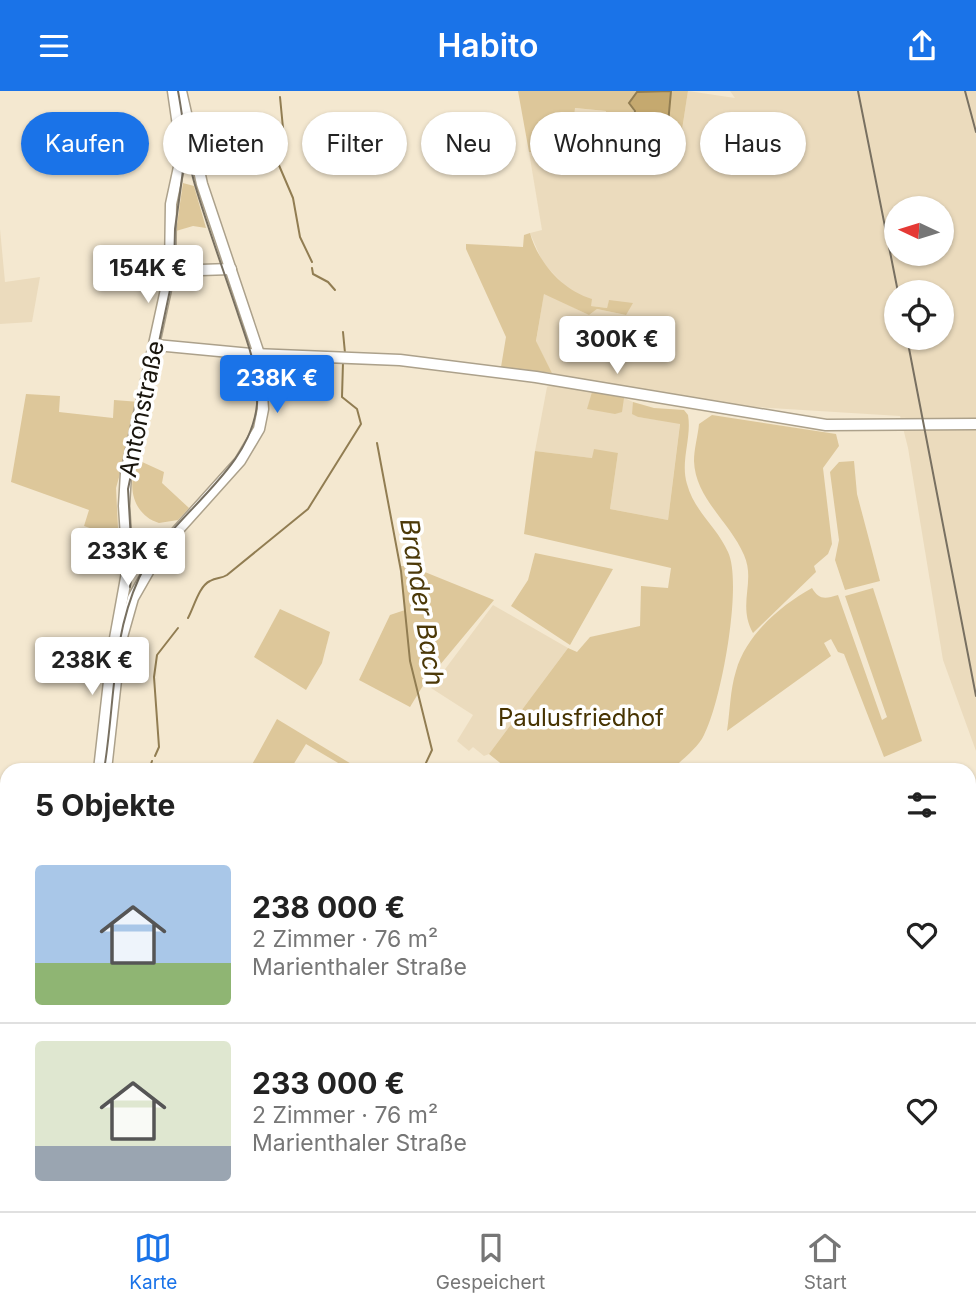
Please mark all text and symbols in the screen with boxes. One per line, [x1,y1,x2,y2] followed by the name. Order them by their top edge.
[437,26,539,65] text: Habito
[35,27,73,65] icon: menu
[903,27,941,65] icon: share
[21,112,149,175] chip: Kaufen
[163,112,288,175] chip: Mieten
[302,112,407,175] chip: Filter
[421,112,516,175] chip: Neu
[530,112,686,175] chip: Wohnung
[700,112,806,175] chip: Haus
[884,196,954,266] north arrow
[884,196,954,350] map controls
[91,245,205,305] pin: 154K €
[109,254,187,282] text: 154K €
[884,280,954,350] button: locate
[560,317,674,376] pin: 300K €
[575,325,659,353] text: 300K €
[113,338,170,480] street label: Antonstraße
[220,355,334,415] pin: 238K €
[236,364,318,392] text: 238K €
[394,516,451,688] water label: Brander Bach
[71,529,185,588] pin: 233K €
[87,537,169,565] text: 233K €
[35,637,149,697] pin: 238K €
[51,646,133,674] text: 238K €
[498,703,664,732] park label: Paulusfriedhof
[903,786,941,824] icon: filters
[35,787,175,823] text: 5 Objekte
[252,889,405,925] text: 238 000 €
[91,893,175,977] icon: home
[903,916,941,954] icon: heart
[252,925,438,953] text: 2 Zimmer · 76 m²
[252,953,467,981] text: Marienthaler Straße
[252,1065,405,1101] text: 233 000 €
[91,1069,175,1153] icon: home
[903,1092,941,1130] icon: heart
[252,1101,438,1129] text: 2 Zimmer · 76 m²
[252,1129,467,1157] text: Marienthaler Straße
[129,1229,177,1294] tab: Karte
[436,1229,545,1294] tab: Gespeichert
[804,1229,847,1294] tab: Start

